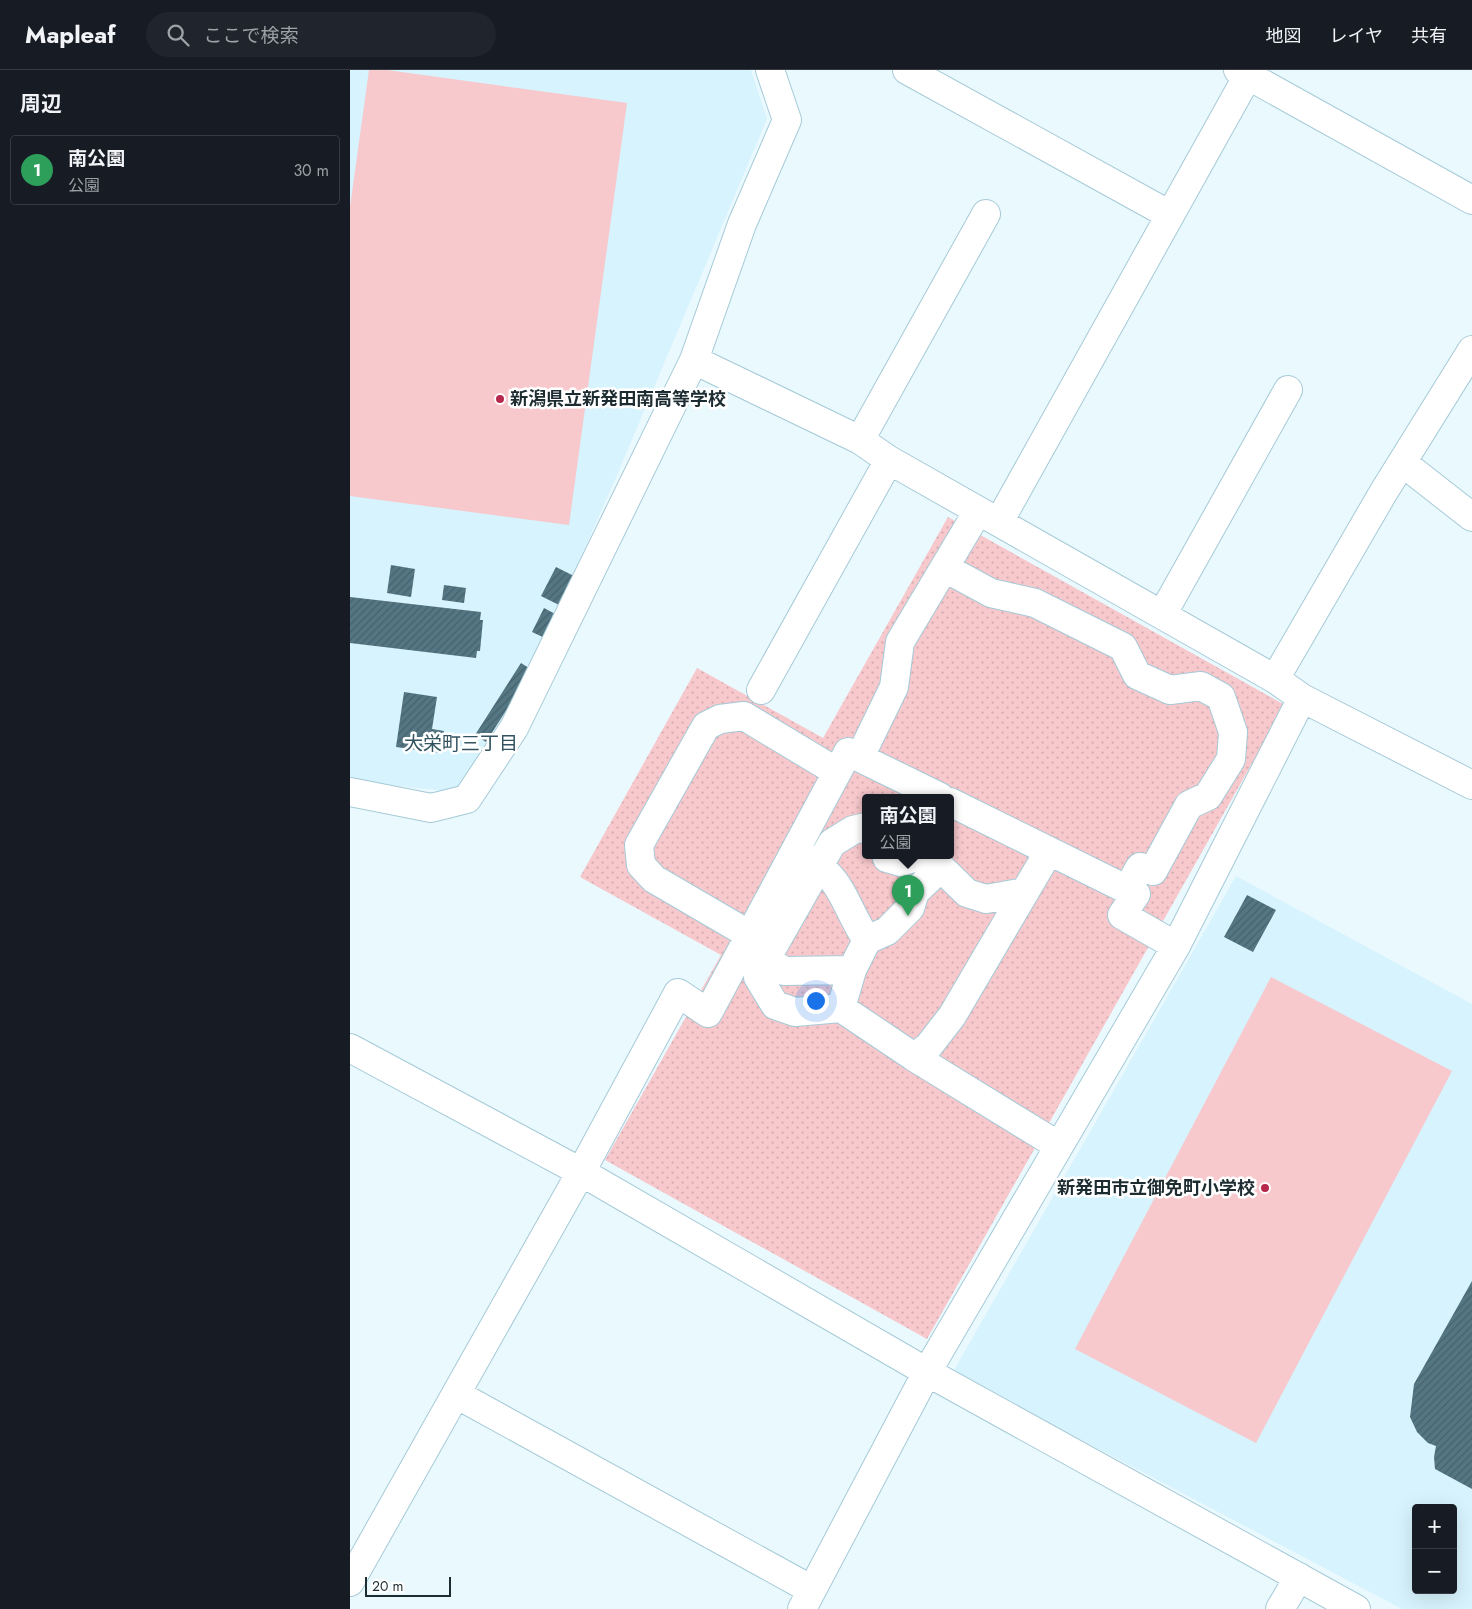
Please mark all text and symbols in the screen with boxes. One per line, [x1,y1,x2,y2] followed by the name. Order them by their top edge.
[146,12,496,57] search box
[25,17,116,52] text: Mapleaf
[164,21,192,49] icon: search
[204,22,299,49] text: ここで検索
[1266,23,1302,49] text: 地図
[1330,23,1383,49] text: レイヤ
[1411,23,1447,49] text: 共有
[20,89,62,119] text: 周辺
[68,145,125,172] text: 南公園
[33,159,41,182] text: 1
[293,159,329,182] text: 30 m
[68,174,100,197] text: 公園
[510,386,726,412] place label: 新潟県立新発田南高等学校
[494,393,506,405] marker: 新潟県立新発田南高等学校
[404,730,518,757] district label: 大栄町三丁目
[862,794,954,859] popup
[879,802,937,829] text: 南公園
[879,831,912,854] text: 公園
[892,875,924,916] pin: 1
[803,988,829,1014] your location
[1057,1175,1255,1201] place label: 新発田市立御免町小学校
[1259,1182,1271,1194] marker: 新発田市立御免町小学校
[1412,1504,1457,1594] map controls
[1412,1504,1457,1549] button: +
[1412,1549,1457,1594] button: −
[365,1574,451,1597] scale bar
[372,1576,404,1596] text: 20 m

